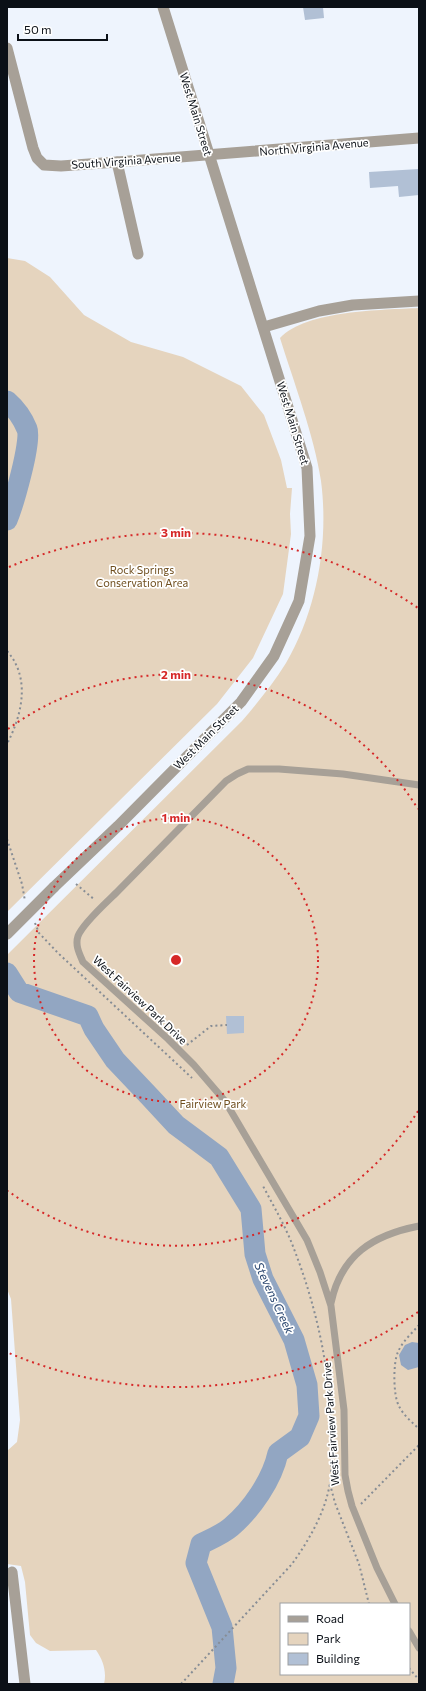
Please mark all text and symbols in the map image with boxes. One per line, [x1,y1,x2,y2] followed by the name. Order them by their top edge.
[18,16,107,42] scale bar
[24,22,52,36] text: 50 m
[178,71,215,158] street label: West Main Street
[259,135,369,158] street label: North Virginia Avenue
[71,150,181,171] street label: South Virginia Avenue
[275,380,312,467] street label: West Main Street
[161,525,191,539] text: 3 min
[96,563,188,589] park label: Rock Springs Conservation Area
[161,667,191,681] text: 2 min
[171,701,241,772] street label: West Main Street
[162,810,190,824] text: 1 min
[91,953,190,1047] street label: West Fairview Park Drive
[169,953,183,967] centre of rings
[179,1097,247,1110] park label: Fairview Park
[252,1260,298,1336] water label: Stevens Creek
[320,1362,341,1486] street label: West Fairview Park Drive
[280,1603,410,1675] legend
[316,1611,344,1625] text: Road
[316,1631,342,1645] text: Park
[316,1651,360,1665] text: Building

